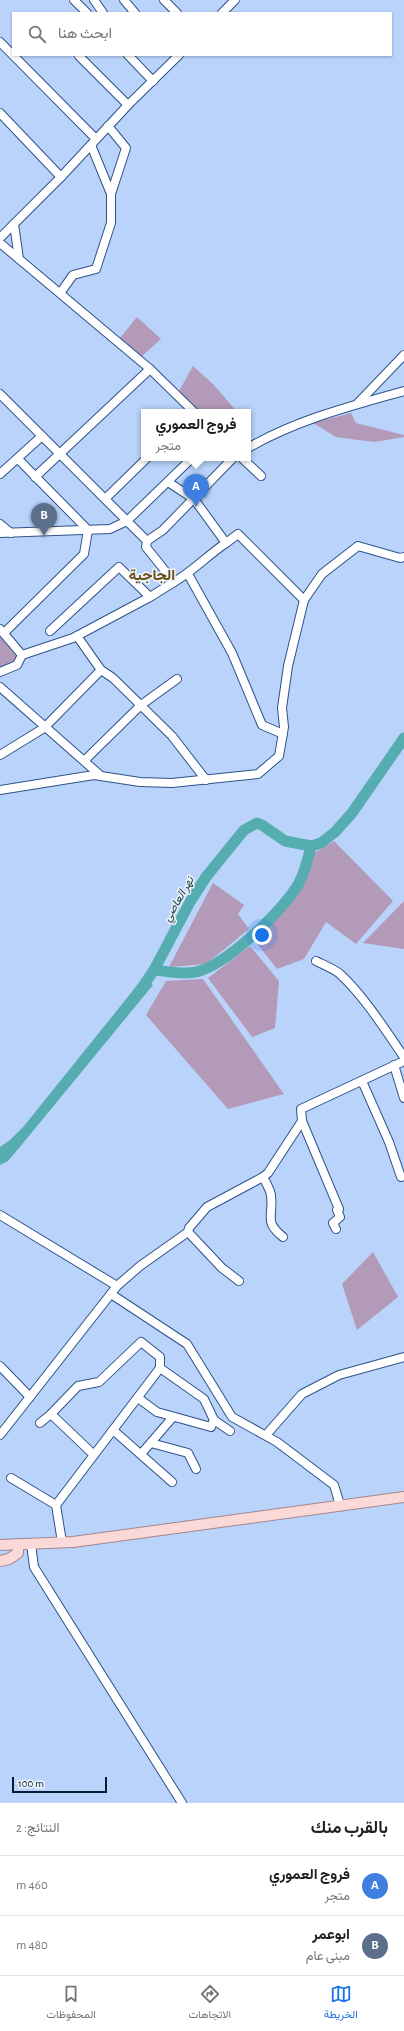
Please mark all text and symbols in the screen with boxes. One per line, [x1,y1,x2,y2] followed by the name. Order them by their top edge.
[12,12,392,56] search box
[26,23,48,45] icon: search
[58,26,112,41] text: ابحث هنا
[141,409,251,461] popup
[156,417,236,432] text: فروج العموري
[156,440,181,453] text: متجر
[183,474,209,507] pin: A
[31,503,57,536] pin: B
[129,568,175,584] district label: الجاجية
[160,874,199,926] water label: نهر العاصي
[252,925,272,945] your location
[12,1775,107,1794] scale bar
[18,1778,44,1789] text: 100 m
[311,1819,388,1836] text: بالقرب منك
[16,1822,60,1835] text: النتائج: 2
[269,1867,350,1882] text: فروج العموري
[16,1879,48,1892] text: 460 m
[371,1879,379,1892] text: A
[325,1890,350,1903] text: متجر
[312,1927,350,1942] text: ابوعمر
[16,1939,48,1952] text: 480 m
[371,1939,379,1952] text: B
[306,1950,350,1963] text: مبنى عام
[46,1983,96,2024] tab: المحفوظات
[188,1983,231,2024] tab: الاتجاهات
[324,1983,358,2024] tab: الخريطة

